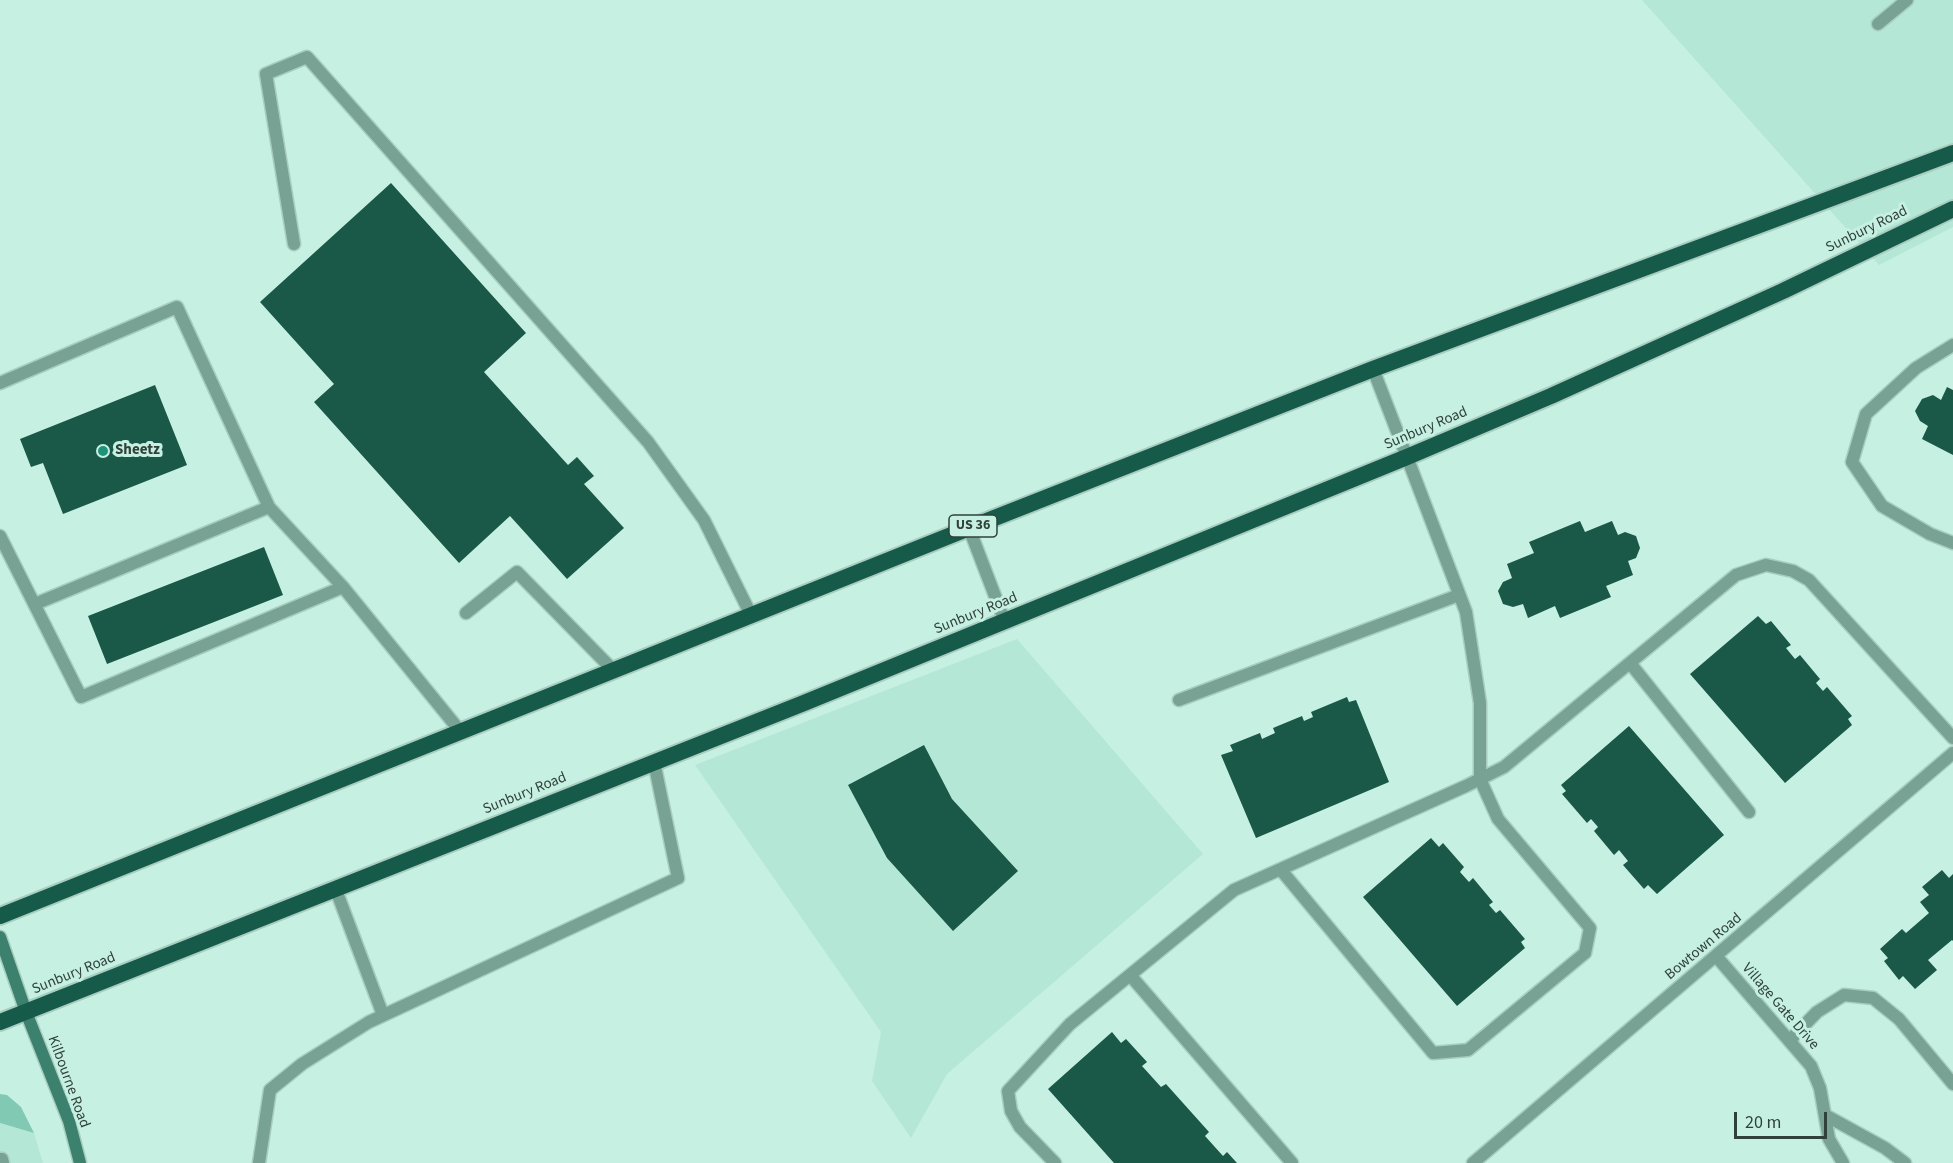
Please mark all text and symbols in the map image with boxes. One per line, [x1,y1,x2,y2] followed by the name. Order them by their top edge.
[1823,202,1911,258] street label: Sunbury Road
[1382,403,1470,455] street label: Sunbury Road
[115,442,160,460] place label: Sheetz
[96,444,110,458] marker: Sheetz
[949,515,997,537] road number: US 36
[932,589,1020,639] street label: Sunbury Road
[481,769,569,819] street label: Sunbury Road
[1662,910,1746,984] street label: Bowtown Road
[30,949,118,999] street label: Sunbury Road
[1738,960,1822,1054] street label: Village Gate Drive
[43,1033,93,1131] street label: Kilbourne Road
[1737,1100,1830,1138] scale bar
[1745,1110,1781,1135] text: 20 m

